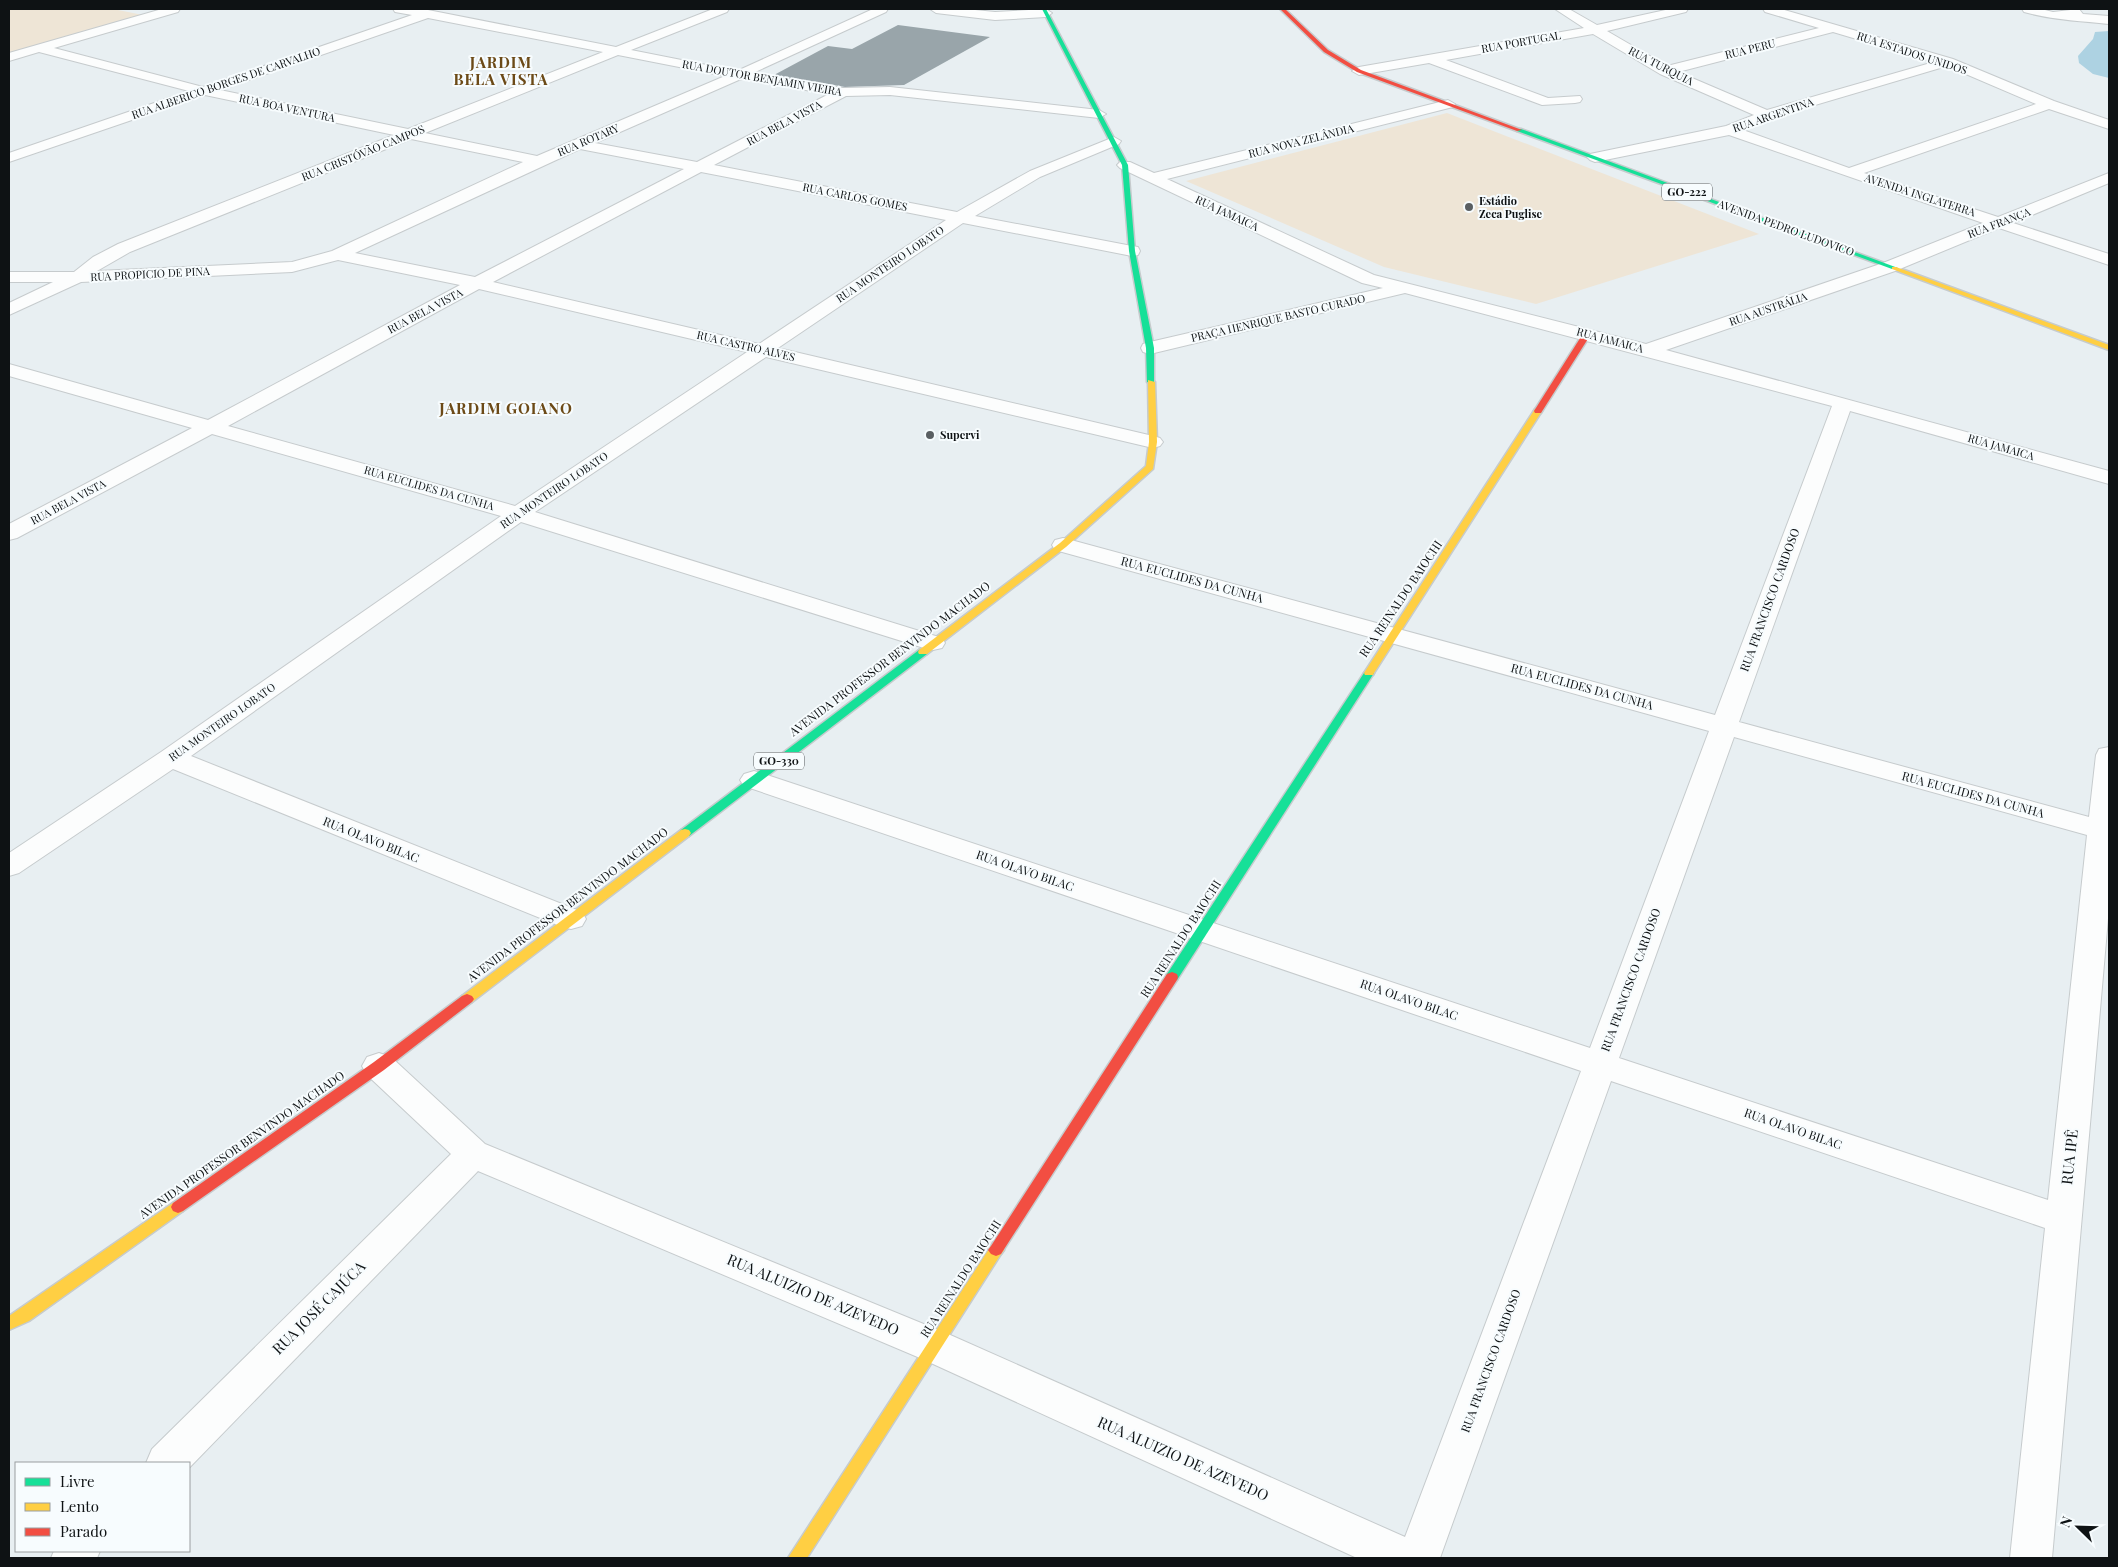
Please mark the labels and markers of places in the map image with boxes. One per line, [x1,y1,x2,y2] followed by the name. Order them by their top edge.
[1479,193,1543,221] place label: Estádio Zeca Puglise
[1463,201,1475,213] marker: Estádio Zeca Puglise
[940,427,980,442] place label: Supervi
[924,429,936,441] marker: Supervi

